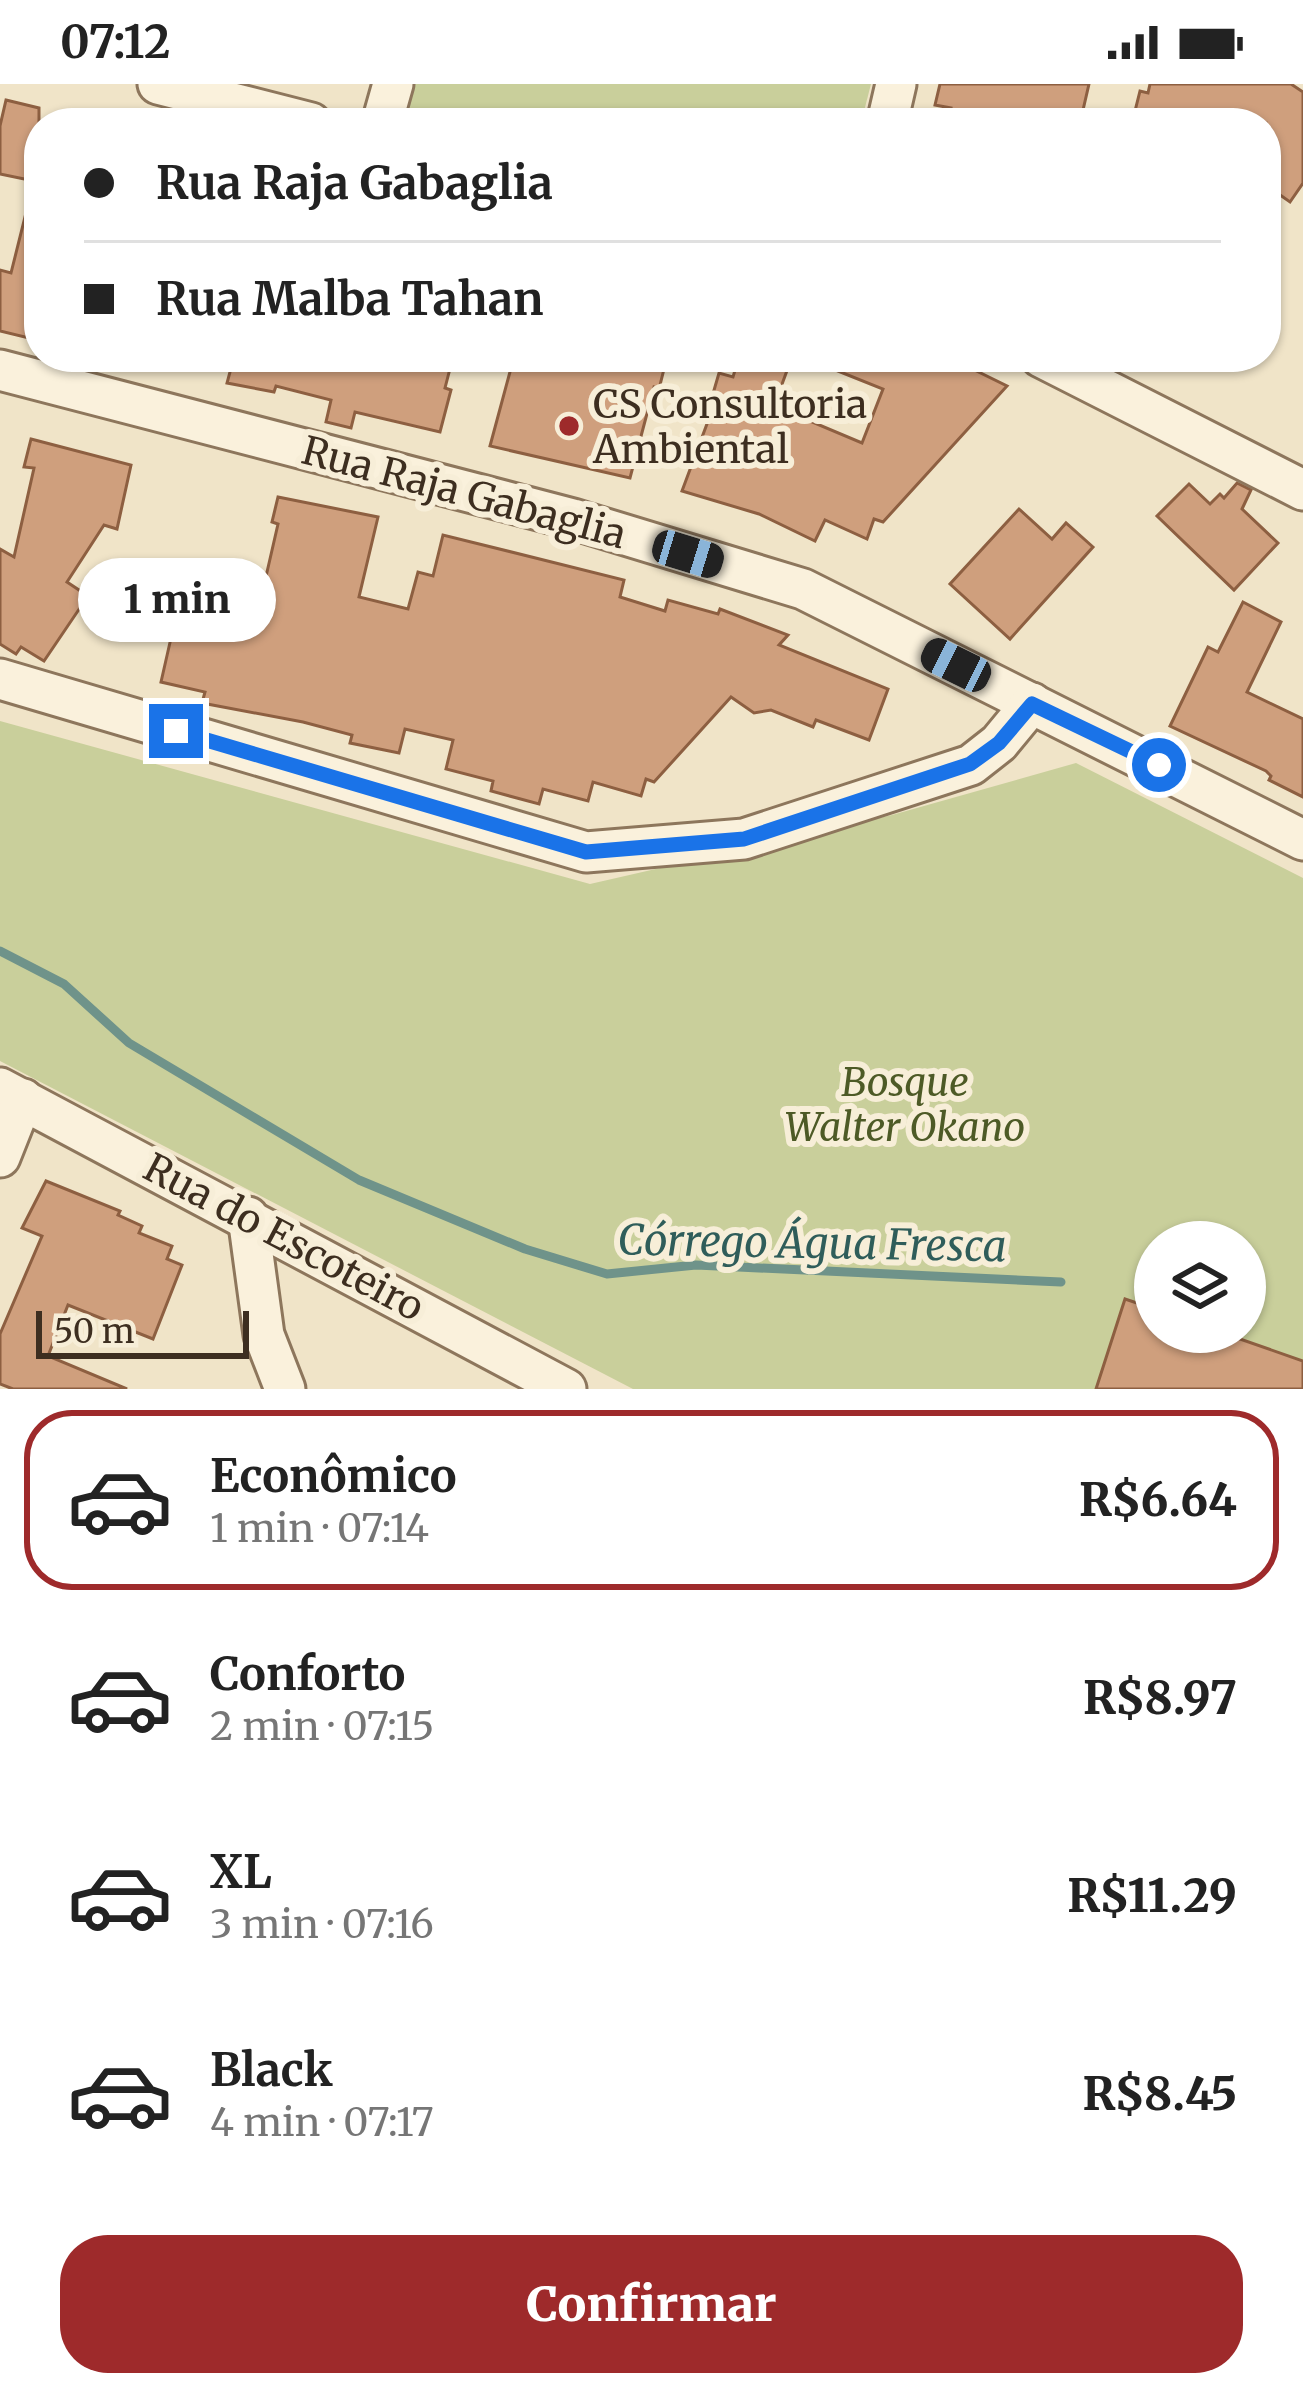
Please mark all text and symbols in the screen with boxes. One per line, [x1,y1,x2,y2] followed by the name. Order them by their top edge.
[60,14,170,70] text: 07:12
[156,155,553,211] text: Rua Raja Gabaglia
[156,271,543,327] text: Rua Malba Tahan
[592,380,867,474] place label: CS Consultoria Ambiental
[556,413,582,439] marker: CS Consultoria Ambiental
[297,426,631,559] street label: Rua Raja Gabaglia
[648,526,728,582] car
[77,557,275,641] callout: 1 min
[124,575,230,624] text: 1 min
[916,633,996,697] car
[149,704,203,758] route end
[1132,738,1186,792] route start
[785,1058,1025,1152] park label: Bosque Walter Okano
[135,1143,432,1332] street label: Rua do Escoteiro
[617,1213,1007,1272] water label: Córrego Água Fresca
[1134,1221,1266,1353] map controls
[1134,1221,1266,1353] button: layers
[36,1305,249,1358] scale bar
[54,1311,135,1352] text: 50 m
[66,1446,174,1554] icon: car
[210,1448,457,1504] text: Econômico
[1079,1472,1237,1528] text: R$6.64
[210,1504,429,1553] text: 1 min · 07:14
[66,1644,174,1752] icon: car
[210,1646,405,1702] text: Conforto
[1083,1670,1237,1726] text: R$8.97
[210,1702,434,1751] text: 2 min · 07:15
[66,1842,174,1950] icon: car
[210,1844,272,1900] text: XL
[1067,1868,1237,1924] text: R$11.29
[210,1900,434,1949] text: 3 min · 07:16
[66,2040,174,2148] icon: car
[210,2042,333,2098] text: Black
[1083,2066,1237,2122] text: R$8.45
[210,2098,434,2147] text: 4 min · 07:17
[60,2235,1243,2373] button: Confirmar

